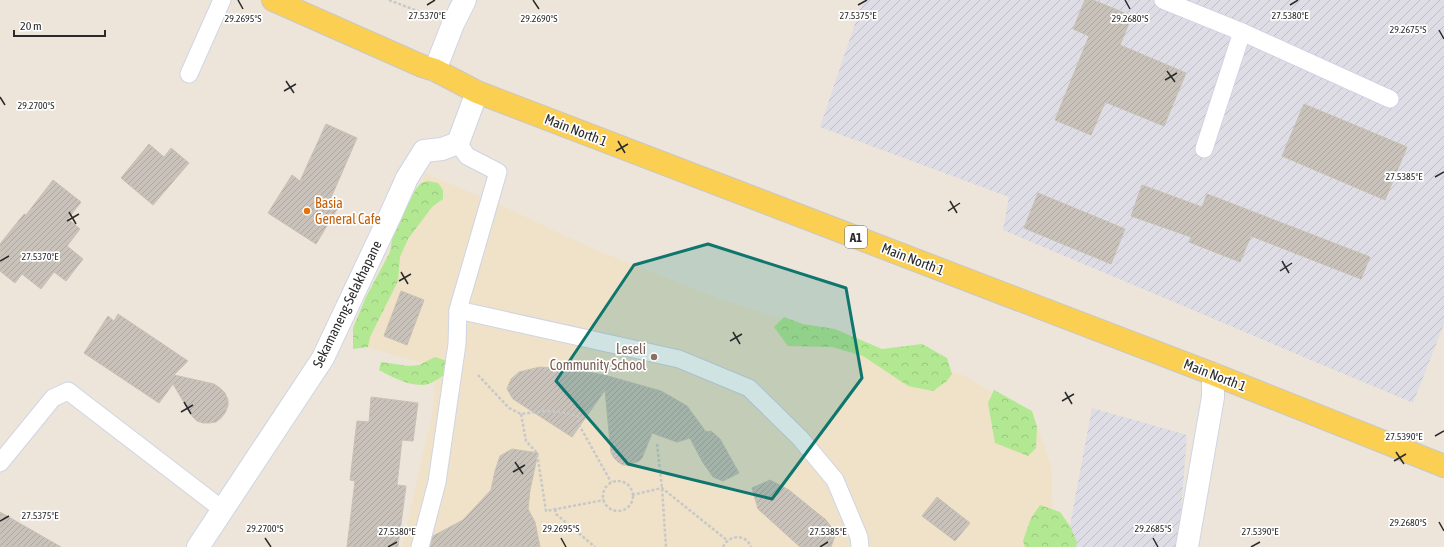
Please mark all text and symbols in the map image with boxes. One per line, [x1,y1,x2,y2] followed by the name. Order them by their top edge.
[409,10,446,21] text: 27.5370°E
[840,10,877,21] text: 27.5375°E
[1272,10,1309,21] text: 27.5380°E
[14,12,105,38] scale bar
[225,13,261,24] text: 29.2695°S
[521,13,557,24] text: 29.2690°S
[1112,13,1148,24] text: 29.2680°S
[20,19,42,33] text: 20 m
[1390,24,1426,35] text: 29.2675°S
[18,100,54,111] text: 29.2700°S
[542,111,610,149] street label: Main North 1
[1386,171,1423,182] text: 27.5385°E
[315,195,381,227] place label: Basia General Cafe
[302,206,312,216] marker: Basia General Cafe
[845,226,867,248] road number: A1
[309,238,385,370] street label: Sekamaneng-Selakhapane
[879,240,947,278] street label: Main North 1
[22,251,59,262] text: 27.5370°E
[550,341,646,373] place label: Leseli Community School
[649,352,659,362] marker: Leseli Community School
[1181,356,1249,394] street label: Main North 1
[1386,431,1423,442] text: 27.5390°E
[22,510,59,521] text: 27.5375°E
[1390,517,1426,528] text: 29.2680°S
[247,523,283,534] text: 29.2700°S
[543,523,579,534] text: 29.2695°S
[1135,523,1171,534] text: 29.2685°S
[379,526,416,537] text: 27.5380°E
[810,526,847,537] text: 27.5385°E
[1242,526,1279,537] text: 27.5390°E

